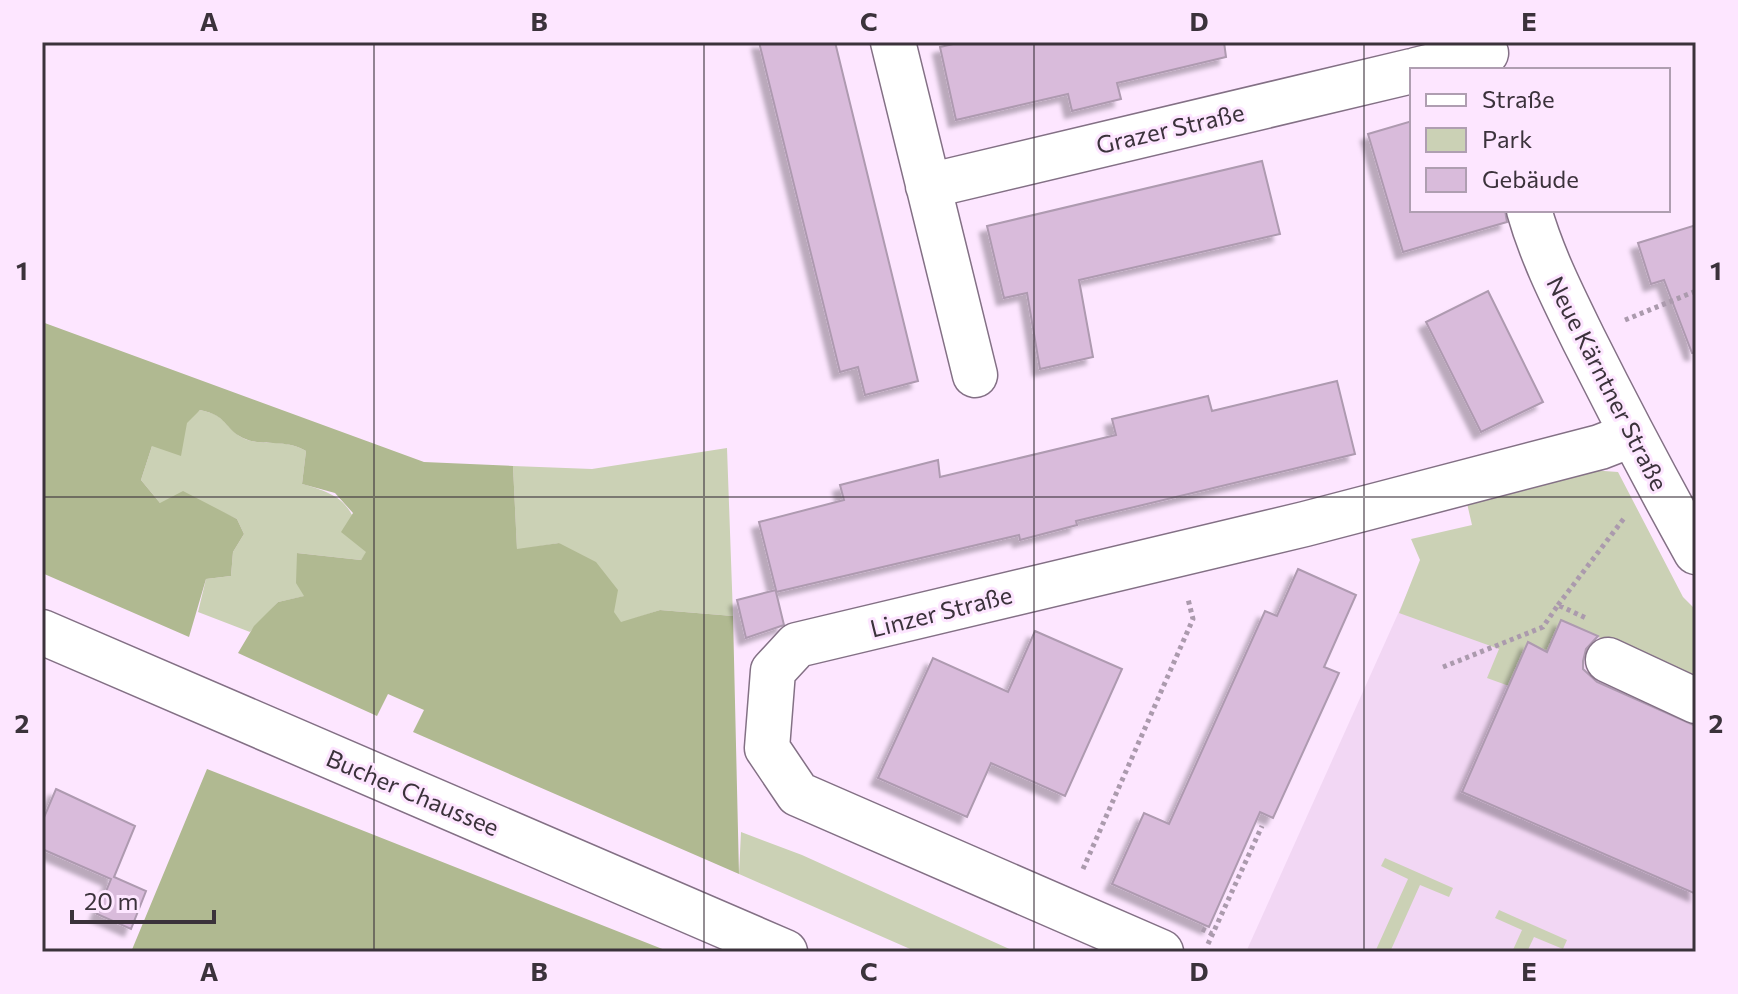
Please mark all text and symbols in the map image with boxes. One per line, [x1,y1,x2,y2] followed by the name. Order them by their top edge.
[200,5,219,36] text: A
[530,5,548,36] text: B
[860,5,878,36] text: C
[1189,5,1209,36] text: D
[1521,5,1537,36] text: E
[1410,68,1670,212] legend
[1482,84,1555,113] text: Straße
[1093,97,1247,159] street label: Grazer Straße
[1482,124,1532,153] text: Park
[1482,164,1579,193] text: Gebäude
[16,254,28,285] text: 1
[1710,254,1722,285] text: 1
[1541,271,1675,495] street label: Neue Kärntner Straße
[867,579,1015,643] street label: Linzer Straße
[15,707,29,738] text: 2
[1709,707,1723,738] text: 2
[322,743,504,841] street label: Bucher Chaussee
[72,874,214,924] scale bar
[84,886,138,915] text: 20 m
[200,955,219,986] text: A
[530,955,548,986] text: B
[860,955,878,986] text: C
[1189,955,1209,986] text: D
[1521,955,1537,986] text: E

